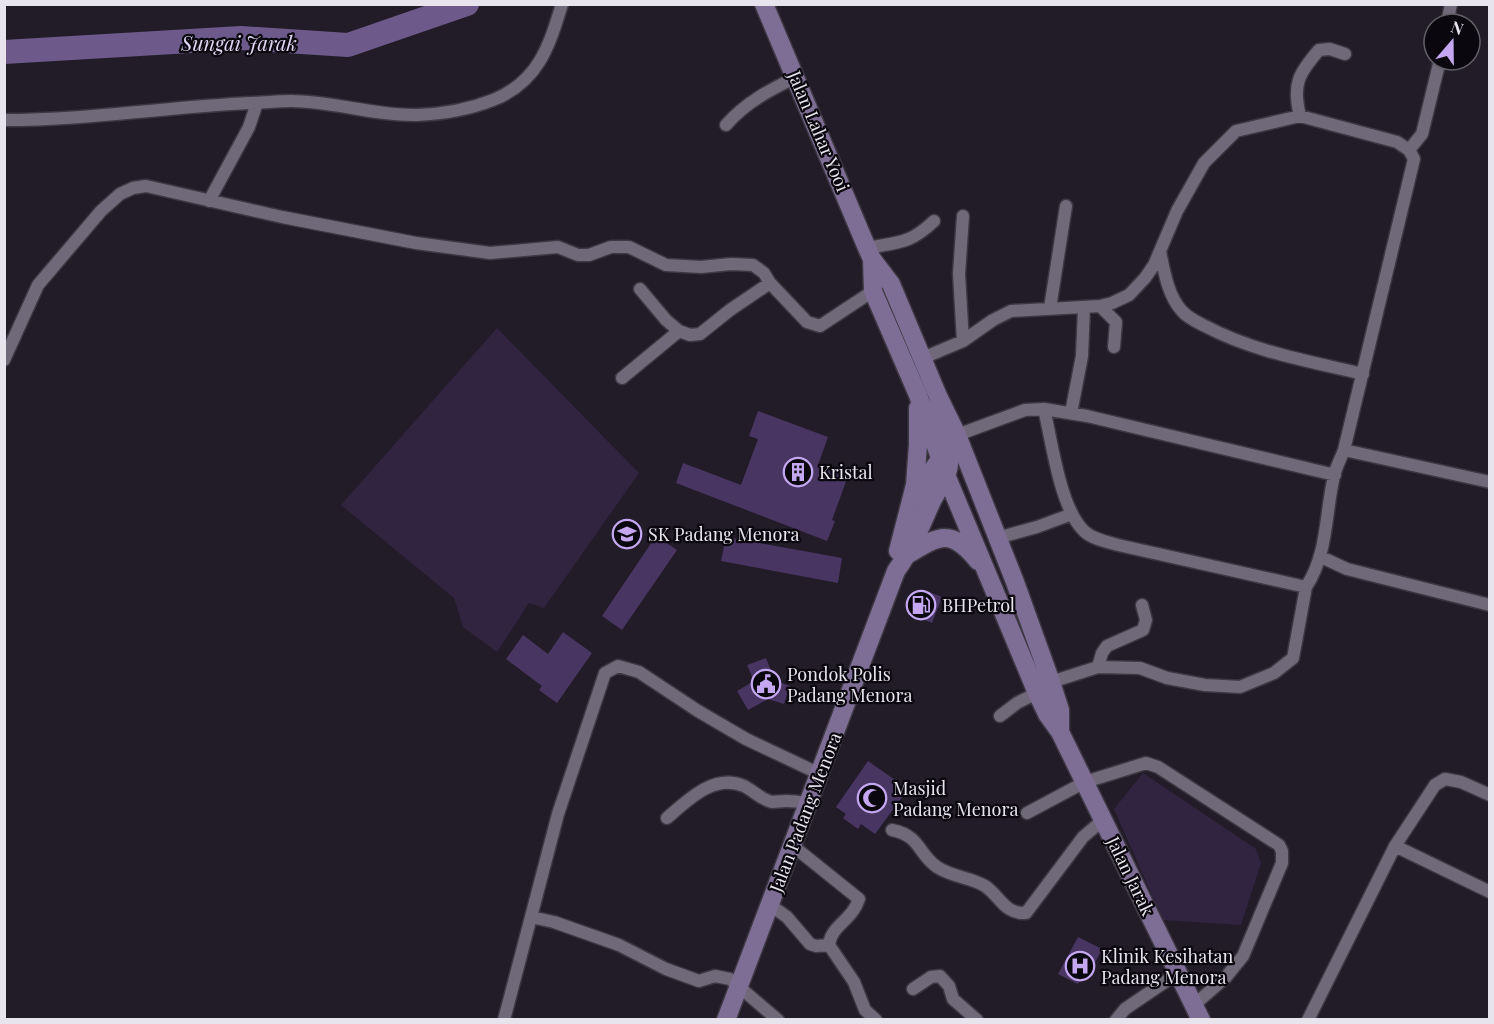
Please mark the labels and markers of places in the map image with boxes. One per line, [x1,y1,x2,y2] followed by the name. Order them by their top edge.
[782,456,814,488] building icon: Kristal
[819,460,873,484] place label: Kristal
[611,518,643,550] school or university icon: SK Padang Menora
[648,522,799,546] place label: SK Padang Menora
[905,589,937,621] fuel station icon: BHPetrol
[942,593,1015,617] place label: BHPetrol
[787,662,912,707] place label: Pondok Polis Padang Menora
[750,668,782,700] public building icon: Pondok Polis Padang Menora
[893,776,1018,821] place label: Masjid Padang Menora
[856,782,888,814] mosque icon: Masjid Padang Menora
[1101,944,1233,989] place label: Klinik Kesihatan Padang Menora
[1064,950,1096,982] hospital icon: Klinik Kesihatan Padang Menora

